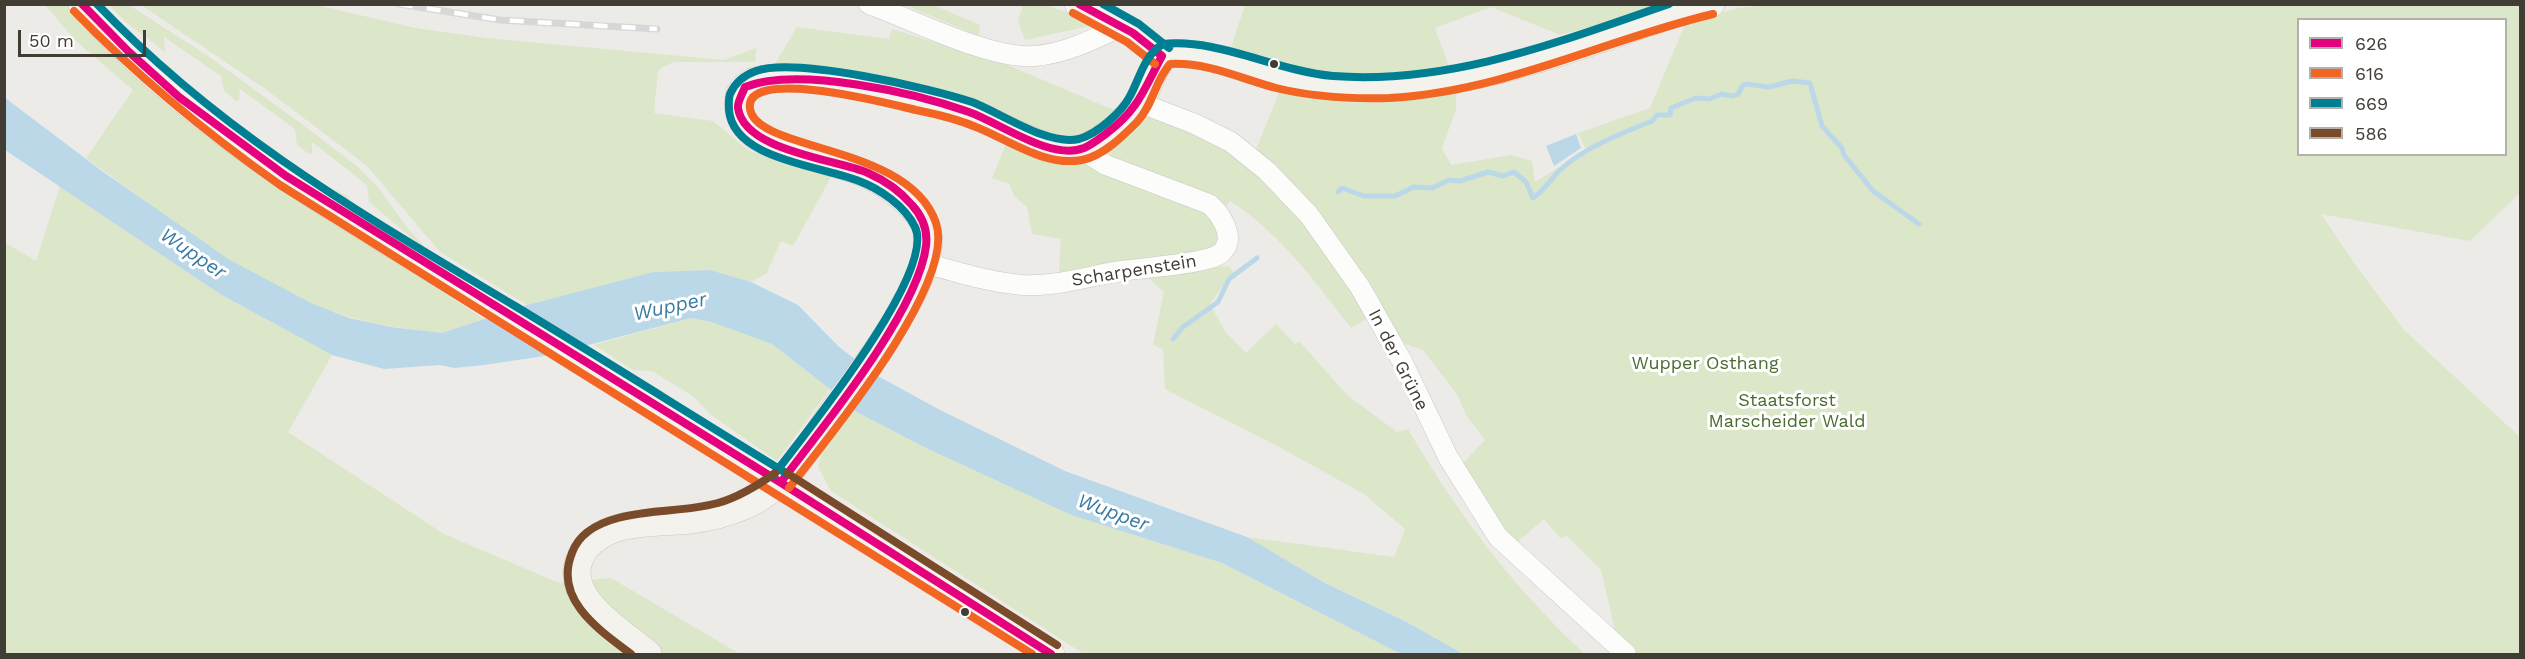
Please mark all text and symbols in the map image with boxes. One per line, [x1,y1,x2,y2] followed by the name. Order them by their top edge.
[21,18,148,56] scale bar
[2297,18,2507,156] legend
[29,30,74,51] text: 50 m
[2355,33,2387,54] text: 626
[1268,58,1280,70] unlabelled marker
[2355,63,2384,84] text: 616
[2355,93,2388,114] text: 669
[2355,123,2388,144] text: 586
[156,223,230,285] water label: Wupper
[1070,250,1198,292] street label: Scharpenstein
[631,288,709,326] water label: Wupper
[1363,306,1433,414] street label: In der Grüne
[1631,353,1779,375] park label: Wupper Osthang
[1708,390,1866,432] park label: Staatsforst Marscheider Wald
[1074,489,1152,537] water label: Wupper
[959,606,971,618] unlabelled marker

